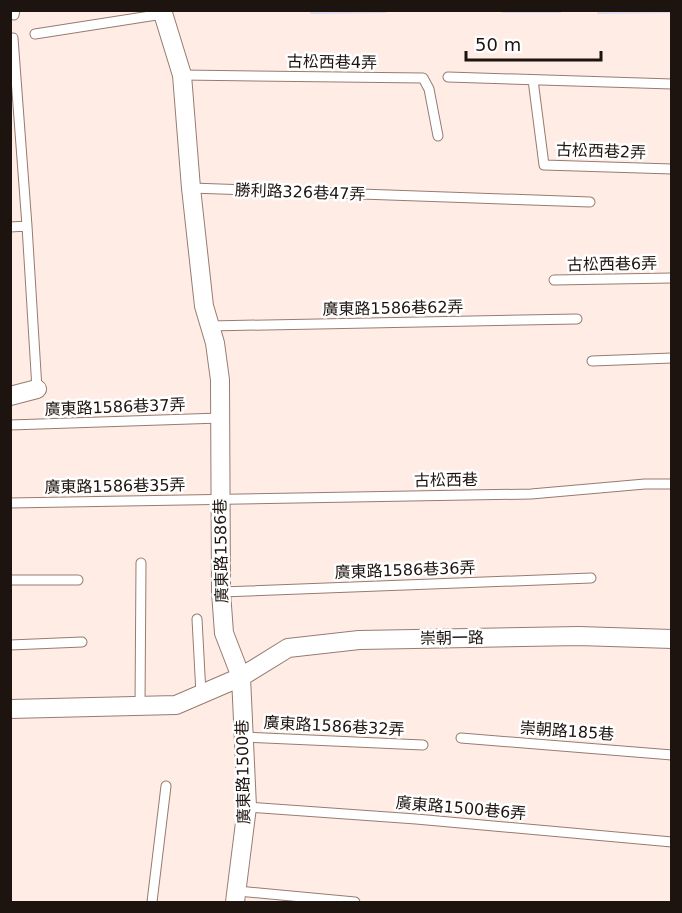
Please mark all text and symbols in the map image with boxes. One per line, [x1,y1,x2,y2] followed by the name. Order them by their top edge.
[466,24,601,62] scale bar
[475,34,521,55] text: 50 m
[287,52,377,72] street label: 古松西巷4弄
[556,140,646,162] street label: 古松西巷2弄
[234,180,366,204] street label: 勝利路326巷47弄
[567,254,657,274] street label: 古松西巷6弄
[322,297,464,319] street label: 廣東路1586巷62弄
[44,395,186,419] street label: 廣東路1586巷37弄
[414,470,478,490] street label: 古松西巷
[44,475,186,497] street label: 廣東路1586巷35弄
[211,498,231,604] street label: 廣東路1586巷
[334,558,476,582] street label: 廣東路1586巷36弄
[420,628,484,648] street label: 崇朝一路
[263,713,405,739] street label: 廣東路1586巷32弄
[519,718,615,744] street label: 崇朝路185巷
[233,719,253,825] street label: 廣東路1500巷
[395,793,527,823] street label: 廣東路1500巷6弄

